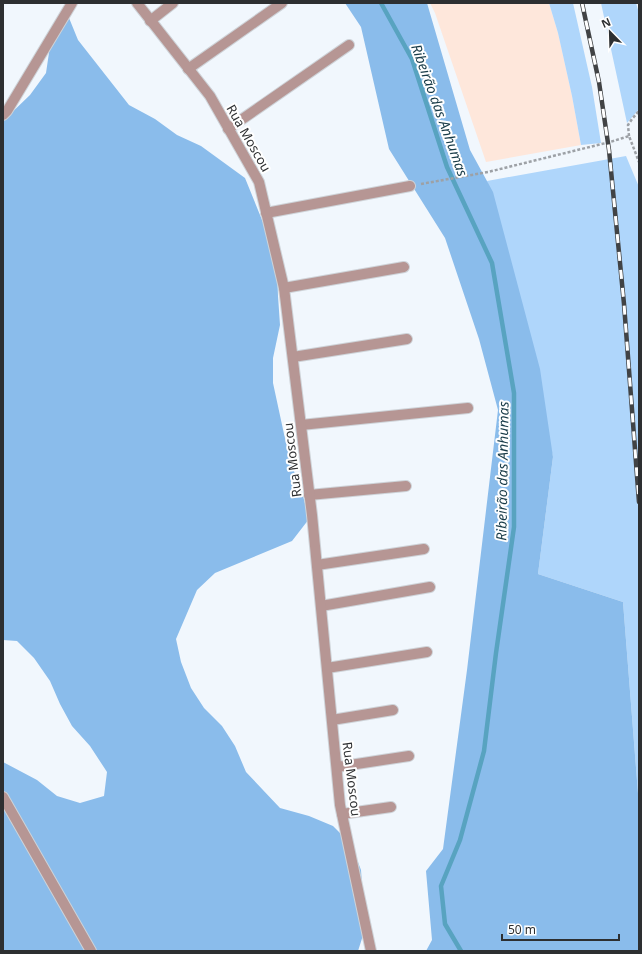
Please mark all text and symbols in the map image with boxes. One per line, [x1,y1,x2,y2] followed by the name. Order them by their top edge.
[590,12,630,52] north arrow
[599,14,613,31] text: N
[407,41,473,179] water label: Ribeirão das Anhumas
[222,101,276,175] street label: Rua Moscou
[491,401,513,541] water label: Ribeirão das Anhumas
[279,422,305,498] street label: Rua Moscou
[339,741,365,817] street label: Rua Moscou
[502,916,619,942] scale bar
[508,921,536,938] text: 50 m

